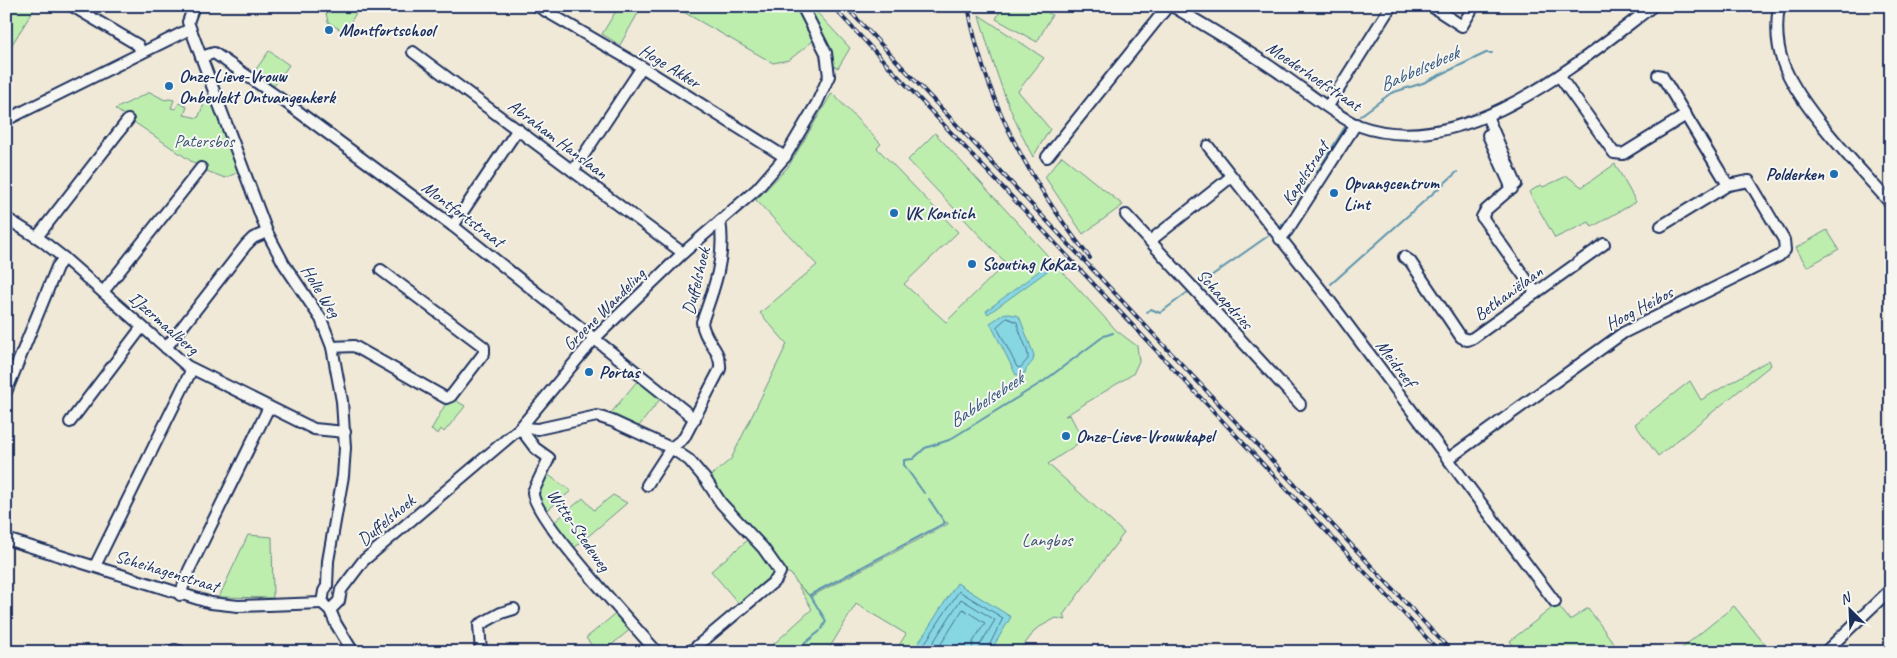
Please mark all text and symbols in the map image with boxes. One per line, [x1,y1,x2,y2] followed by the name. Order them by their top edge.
[339,19,438,41] place label: Montfortschool
[323,24,335,36] marker: Montfortschool
[1262,36,1367,117] street label: Moederhoefstraat
[636,39,707,95] street label: Hoge Akker
[1376,39,1466,97] water label: Babbelsebeek
[179,65,337,108] place label: Onze-Lieve-Vrouw Onbevlekt Ontvangenkerk
[163,80,175,92] marker: Onze-Lieve-Vrouw Onbevlekt Ontvangenkerk
[504,94,613,184] street label: Abraham Hanslaan
[174,130,236,152] park label: Patersbos
[1276,134,1335,209] street label: Kapelstraat
[1766,163,1825,185] place label: Polderken
[1828,168,1840,180] marker: Polderken
[1344,172,1440,215] place label: Opvangcentrum Lint
[418,176,511,254] street label: Montfortstraat
[1328,187,1340,199] marker: Opvangcentrum Lint
[904,202,976,224] place label: VK Kontich
[888,207,900,219] marker: VK Kontich
[677,244,715,317] street label: Duffelshoek
[982,253,1078,275] place label: Scouting KoKaz
[966,258,978,270] marker: Scouting KoKaz
[1469,260,1548,325] street label: Bethaniëlaan
[296,261,347,323] street label: Holle Weg
[558,262,651,355] street label: Groene Wandeling
[1192,264,1259,335] street label: Schaapdries
[1601,280,1678,335] street label: Hoog Heibos
[124,287,205,361] street label: IJzermaalberg
[1371,335,1423,394] street label: Meidreef
[599,361,641,383] place label: Portas
[944,365,1031,433] water label: Babbelsebeek
[583,366,595,378] marker: Portas
[1076,425,1218,447] place label: Onze-Lieve-Vrouwkapel
[1060,430,1072,442] marker: Onze-Lieve-Vrouwkapel
[542,484,616,577] street label: Witte-Stedeweg
[353,489,420,550] street label: Duffelshoek
[1022,529,1074,551] park label: Langbos
[113,545,224,598] street label: Scheihagenstraat
[1824,586,1874,636] north arrow
[1837,588,1854,608] text: N

